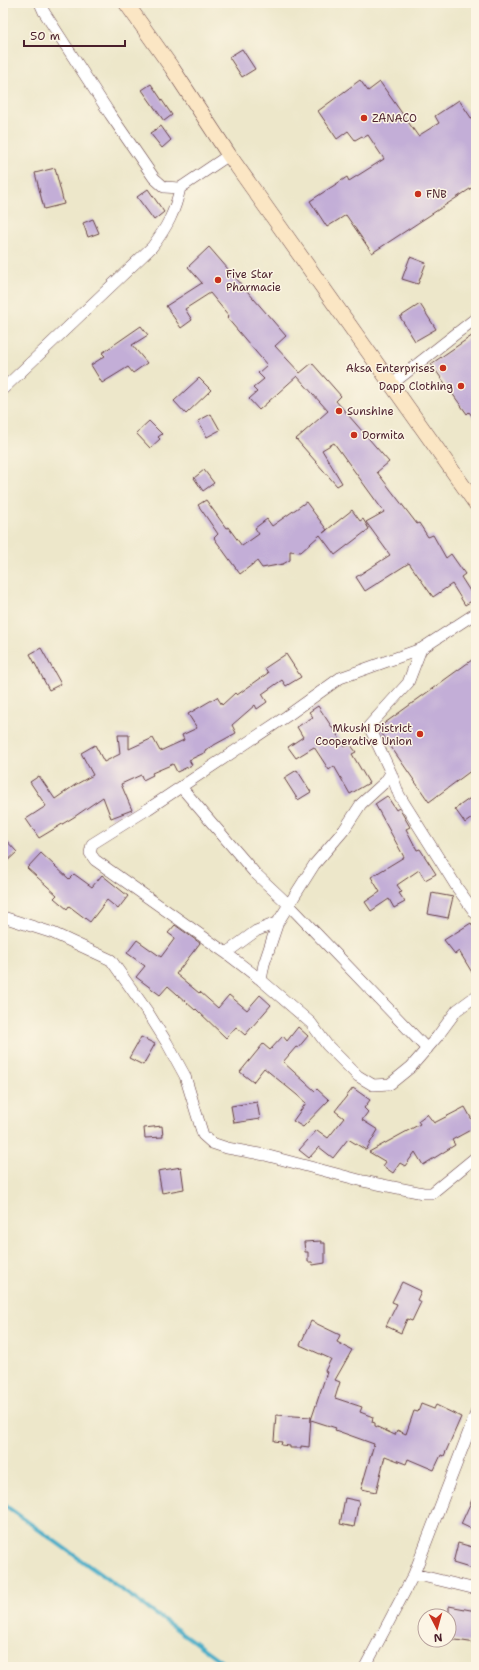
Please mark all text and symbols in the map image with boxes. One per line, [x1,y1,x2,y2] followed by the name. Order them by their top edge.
[24,22,125,48] scale bar
[30,28,60,44] text: 50 m
[372,111,417,126] place label: ZANACO
[359,113,369,123] marker: ZANACO
[426,187,447,202] place label: FNB
[413,189,423,199] marker: FNB
[226,267,281,295] place label: Five Star Pharmacie
[213,275,223,285] marker: Five Star Pharmacie
[346,361,435,376] place label: Aksa Enterprises
[438,363,448,373] marker: Aksa Enterprises
[379,379,453,394] place label: Dapp Clothing
[456,381,466,391] marker: Dapp Clothing
[347,404,394,419] place label: Sunshine
[334,406,344,416] marker: Sunshine
[362,428,404,443] place label: Dormita
[349,430,359,440] marker: Dormita
[315,721,412,749] place label: Mkushi District Cooperative Union
[415,729,425,739] marker: Mkushi District Cooperative Union
[417,1608,457,1648] north arrow
[433,1630,443,1645] text: N

